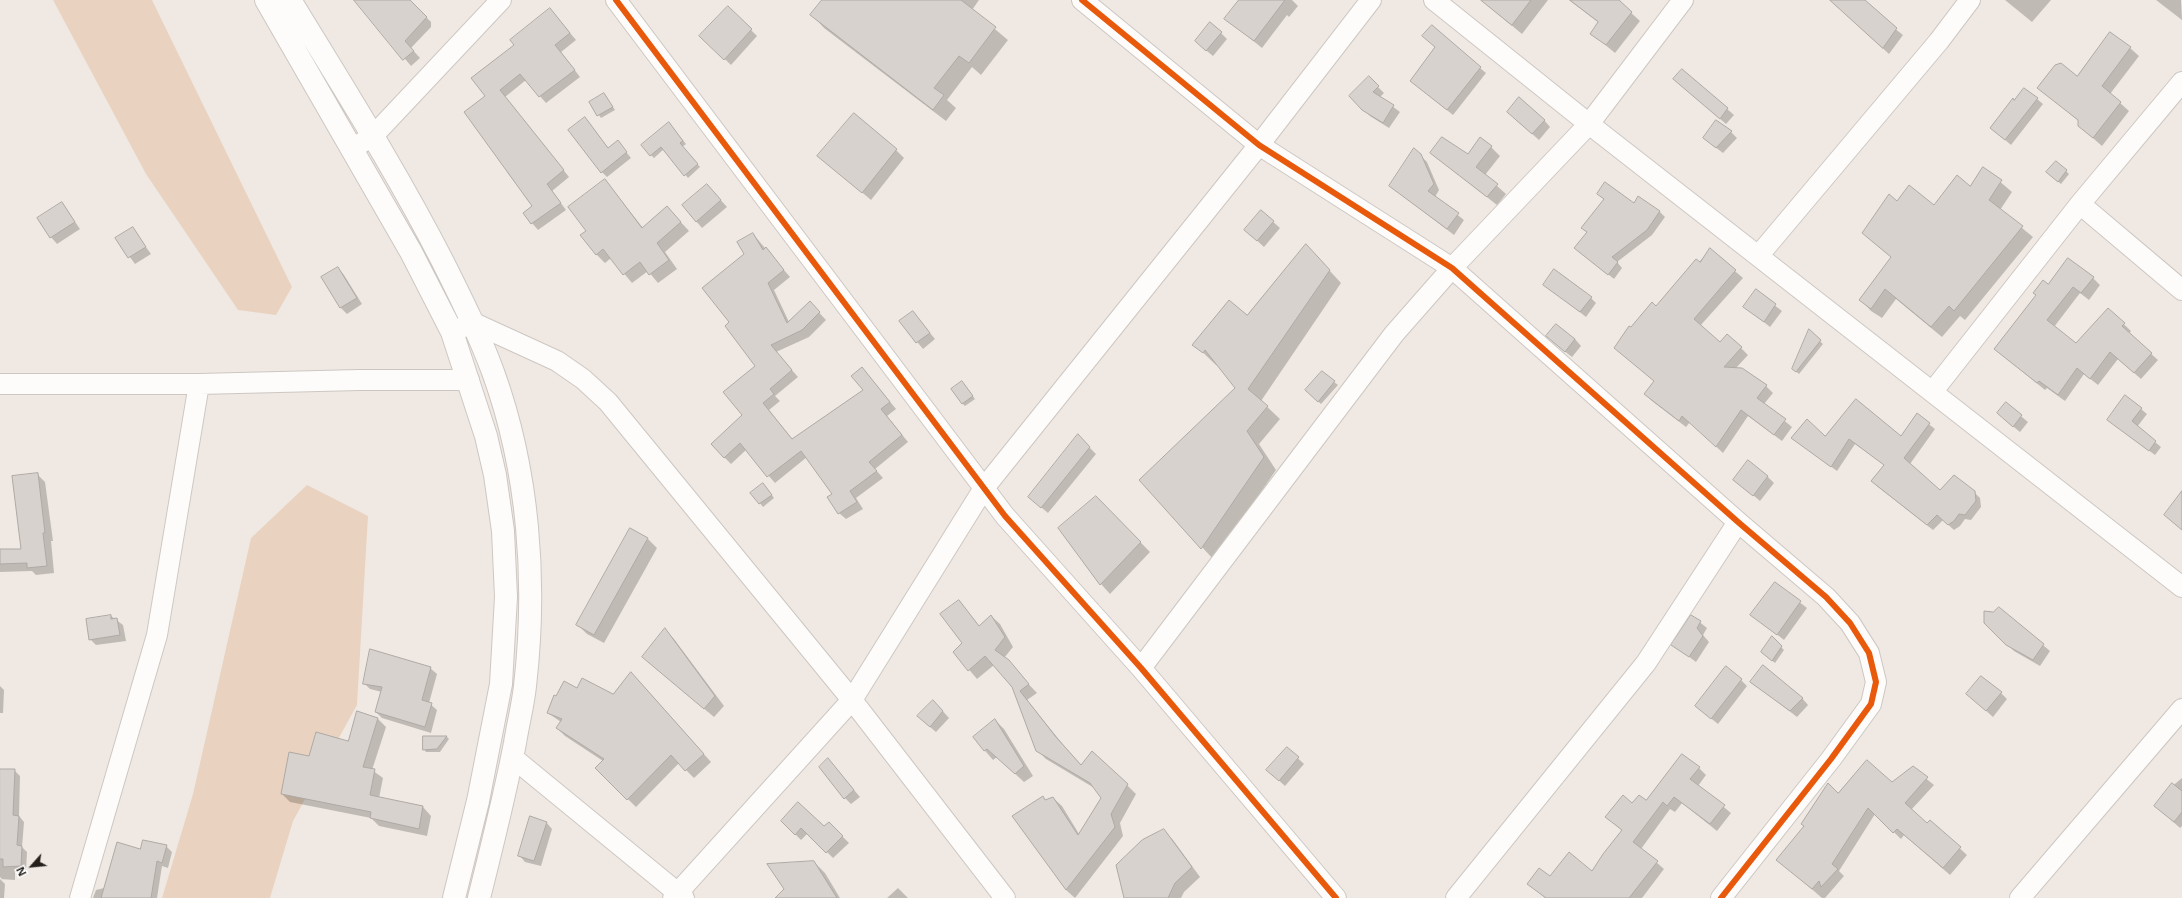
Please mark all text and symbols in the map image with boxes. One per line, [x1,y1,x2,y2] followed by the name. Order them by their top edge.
[12,846,52,886] north arrow
[12,864,30,879] text: N

